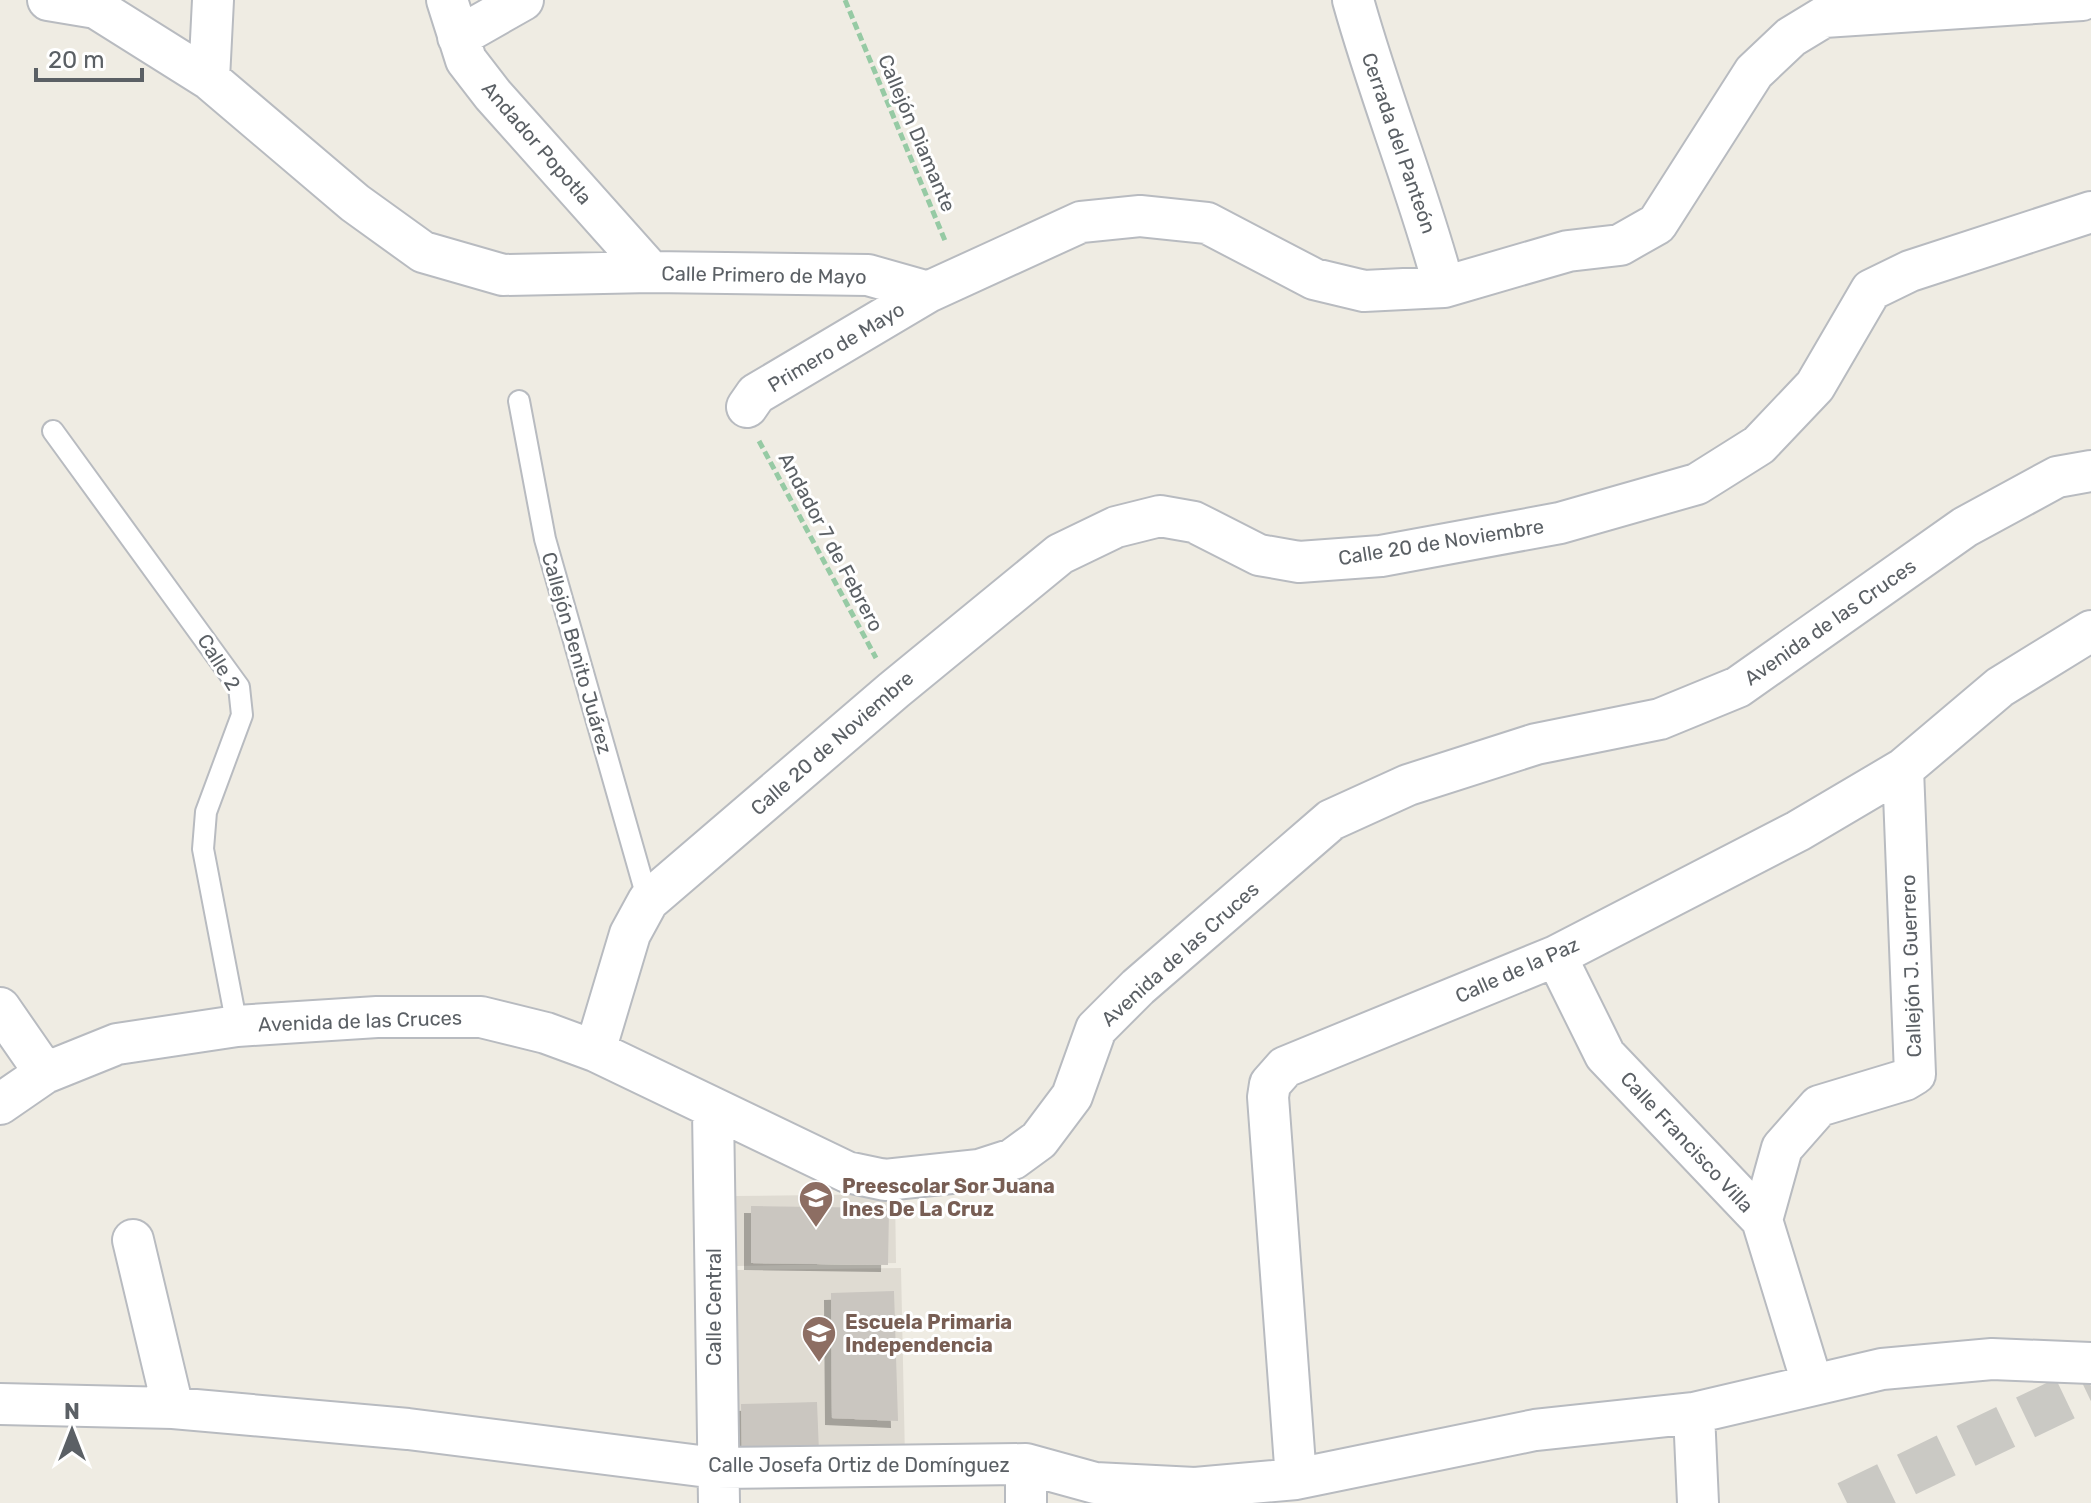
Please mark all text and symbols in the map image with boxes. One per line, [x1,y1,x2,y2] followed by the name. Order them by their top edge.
[36,32,142,82] scale bar
[48,46,105,74] text: 20 m
[1357,49,1441,237] street label: Cerrada del Panteón
[873,51,961,215] street label: Callejón Diamante
[477,77,597,209] street label: Andador Popotla
[661,261,867,289] street label: Calle Primero de Mayo
[763,297,909,397] street label: Primero de Mayo
[774,448,888,636] street label: Andador 7 de Febrero
[1336,514,1546,570] street label: Calle 20 de Noviembre
[537,549,617,757] street label: Callejón Benito Juárez
[1740,554,1920,690] street label: Avenida de las Cruces
[192,629,246,695] street label: Calle 2
[746,666,918,820] street label: Calle 20 de Noviembre
[1896,874,1926,1058] street label: Callejón J. Guerrero
[1096,877,1264,1031] street label: Avenida de las Cruces
[1451,932,1583,1008] street label: Calle de la Paz
[258,1005,462,1037] street label: Avenida de las Cruces
[1616,1067,1758,1217] street label: Calle Francisco Villa
[842,1174,1055,1221] place label: Preescolar Sor Juana Ines De La Cruz
[797,1179,835,1229] school or university icon: Preescolar Sor Juana Ines De La Cruz
[702,1248,726,1366] street label: Calle Central
[845,1310,1012,1357] place label: Escuela Primaria Independencia
[800,1314,838,1364] school or university icon: Escuela Primaria Independencia
[32,1391,112,1471] north arrow
[64,1398,80,1425] text: N
[708,1453,1010,1477] street label: Calle Josefa Ortiz de Domínguez

